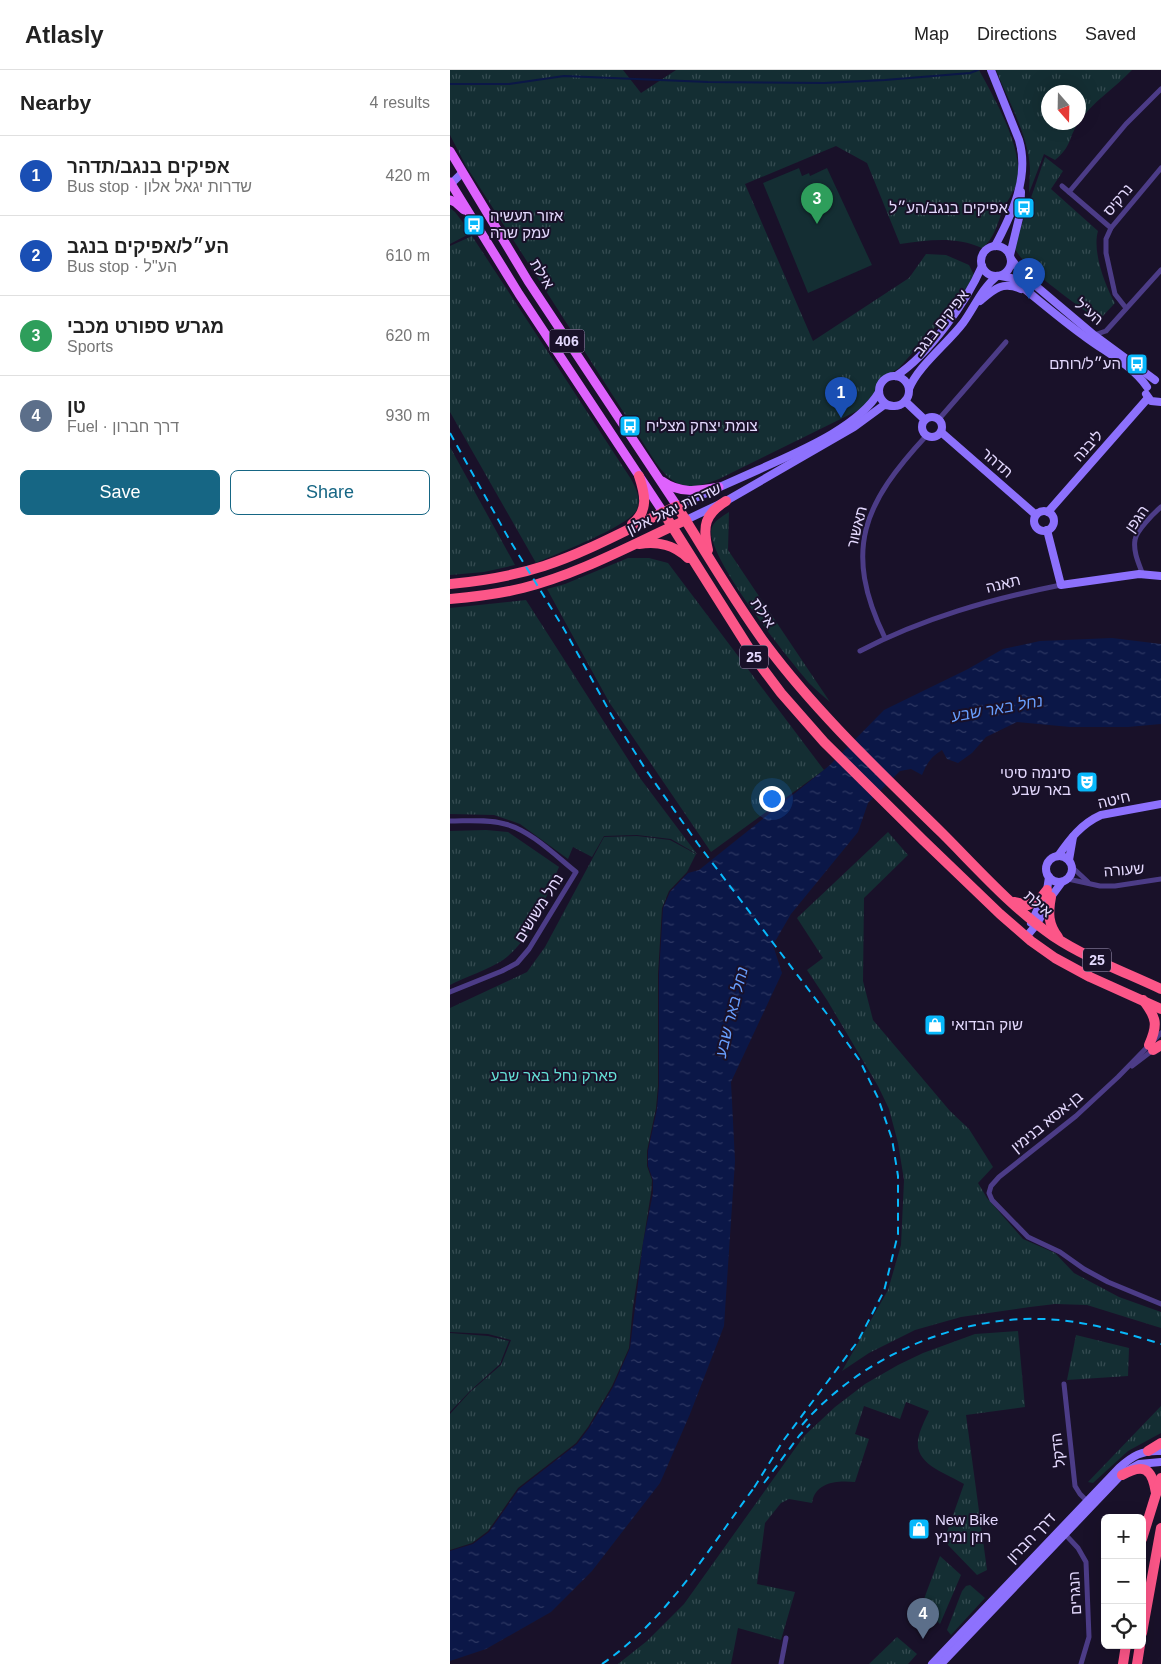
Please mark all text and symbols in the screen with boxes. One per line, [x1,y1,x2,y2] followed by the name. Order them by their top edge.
[25,21,104,48] text: Atlasly
[914,24,949,44] text: Map
[977,24,1057,44] text: Directions
[1085,24,1136,44] text: Saved
[1041,85,1086,130] north arrow
[20,91,91,114] text: Nearby
[370,94,430,111] text: 4 results
[67,156,230,177] text: אפיקים בנגב/תדהר
[32,167,40,184] text: 1
[386,167,430,184] text: 420 m
[67,178,252,195] text: Bus stop · שדרות יגאל אלון
[1099,180,1136,219] street label: נרקיס
[801,183,833,224] pin: 3
[1012,196,1036,220] bus stop icon: אפיקים בנגב/הע״ל
[889,199,1009,216] place label: אפיקים בנגב/הע״ל
[490,207,564,241] place label: אזור תעשיה עמק שרה
[462,213,486,237] bus stop icon: אזור תעשיה עמק שרה
[67,236,229,257] text: הע״ל/אפיקים בנגב
[32,247,40,264] text: 2
[386,247,430,264] text: 610 m
[527,256,558,292] street label: אילת
[67,258,177,275] text: Bus stop · הע"ל
[1013,258,1045,299] pin: 2
[909,286,972,359] street label: אפיקים בנגב
[1072,295,1107,328] street label: הע"ל
[67,316,224,337] text: מגרש ספורט מכבי
[32,327,40,344] text: 3
[386,327,430,344] text: 620 m
[550,330,584,352] road number: 406
[67,338,113,355] text: Sports
[1125,352,1149,376] bus stop icon: הע״ל/רותם
[1049,355,1121,372] place label: הע״ל/רותם
[825,377,857,418] pin: 1
[67,396,86,417] text: טן
[32,407,40,424] text: 4
[386,407,430,424] text: 930 m
[618,414,642,438] bus stop icon: צומת יצחק מצליח
[646,417,758,434] place label: צומת יצחק מצליח
[67,418,179,435] text: Fuel · דרך חברון
[1069,427,1106,465] street label: ליבנה
[978,444,1016,481] street label: תדהר
[20,470,220,515] button: Save
[230,470,430,515] button: Share
[624,479,724,538] street label: שדרות יגאל אלון
[1121,502,1152,535] street label: הגפן
[843,504,870,549] street label: תאשור
[984,571,1022,596] street label: תאנה
[748,595,780,631] street label: אילת
[740,646,768,668] road number: 25
[949,692,1044,725] water label: נחל באר שבע
[1000,764,1071,798] place label: סינמה סיטי באר שבע
[1075,770,1099,794] theatre icon: סינמה סיטי באר שבע
[759,786,785,812] your location
[1096,788,1132,812] street label: חיטה
[1103,860,1145,879] street label: שעורה
[511,870,566,945] street label: נחל משושים
[1021,887,1056,921] street label: אילת
[1083,948,1111,972] road number: 25
[712,965,751,1060] water label: נחל באר שבע
[923,1013,947,1037] shop icon: שוק הבדואי
[951,1016,1023,1033] place label: שוק הבדואי
[491,1067,617,1084] park label: פארק נחל באר שבע
[1007,1088,1086,1156] street label: בן-אסא בנימין
[1047,1432,1068,1468] street label: הדקל
[1003,1509,1059,1566] street label: דרך חברון
[935,1511,998,1545] place label: New Bike רוזן ומינץ
[1101,1514,1146,1649] map controls
[1101,1514,1146,1559] button: +
[907,1517,931,1541] shop icon: New Bike רוזן ומינץ
[1101,1559,1146,1604] button: −
[1065,1571,1084,1615] street label: הנגרים
[907,1598,939,1639] pin: 4
[1101,1604,1146,1649] button: locate

